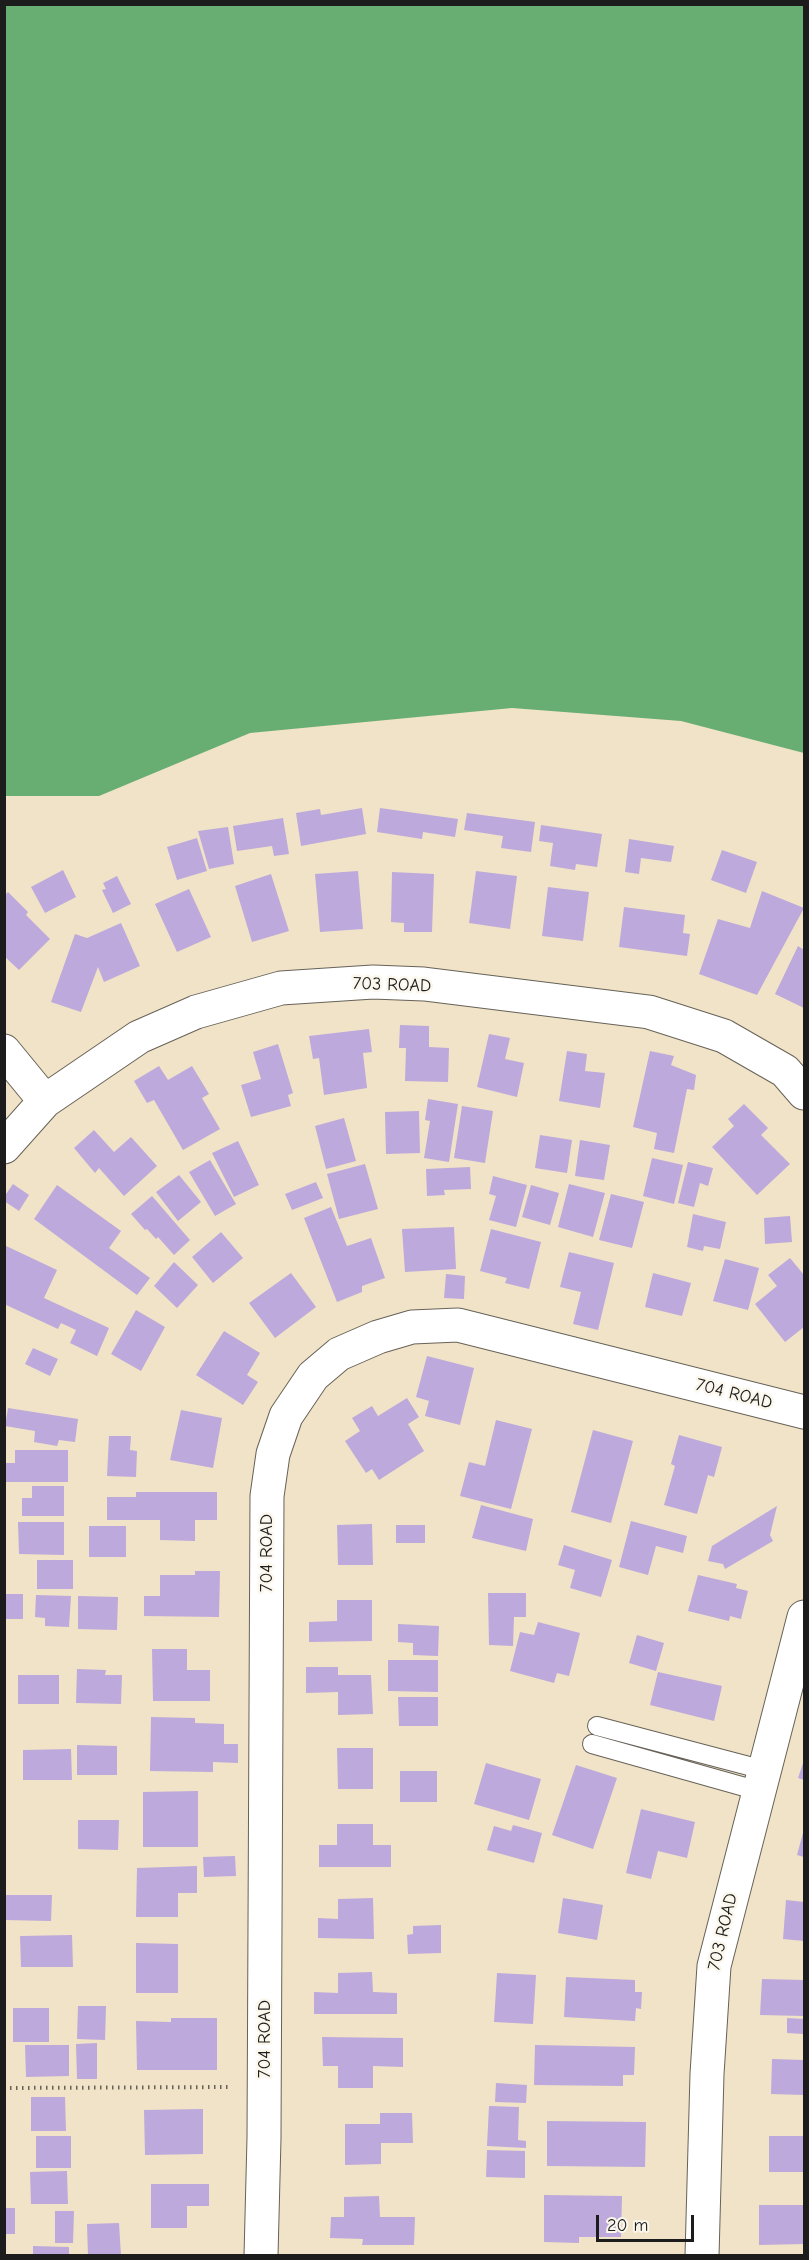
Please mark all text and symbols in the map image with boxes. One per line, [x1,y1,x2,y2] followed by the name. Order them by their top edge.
[352,973,432,997] street label: 703 ROAD
[693,1374,775,1414] street label: 704 ROAD
[256,1514,278,1592] street label: 704 ROAD
[704,1891,742,1973] street label: 703 ROAD
[254,2000,276,2078] street label: 704 ROAD
[599,2203,696,2241] scale bar
[607,2215,648,2236] text: 20 m

